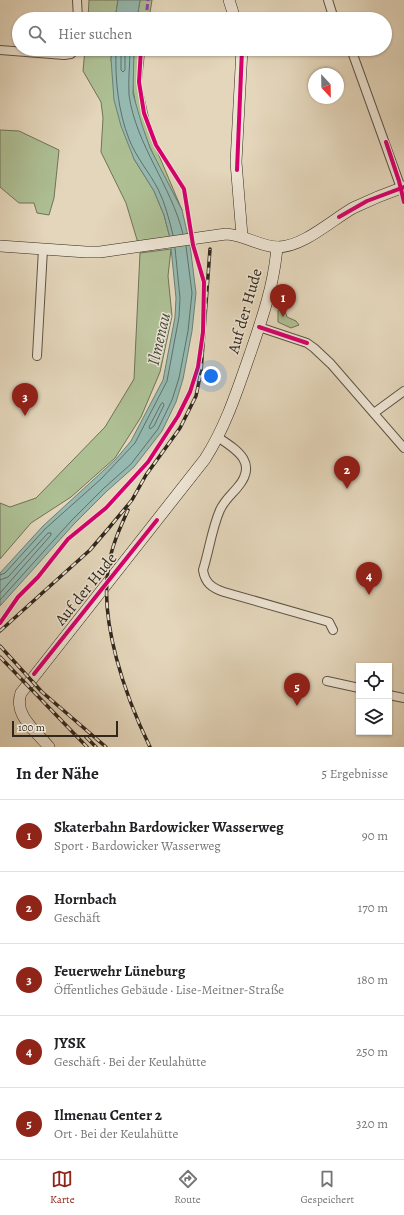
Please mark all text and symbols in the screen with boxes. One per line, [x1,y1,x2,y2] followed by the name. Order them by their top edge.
[12,12,392,56] search box
[26,23,48,45] icon: search
[58,24,132,44] text: Hier suchen
[308,68,344,104] north arrow
[222,266,268,357] street label: Auf der Hude
[270,284,296,317] pin: 1
[142,310,176,368] water label: Ilmenau
[201,366,221,386] your location
[12,383,38,416] pin: 3
[334,456,360,489] pin: 2
[49,548,122,631] street label: Auf der Hude
[356,562,382,595] pin: 4
[356,663,392,735] map controls
[356,663,392,699] button: locate
[284,673,310,706] pin: 5
[356,699,392,735] button: layers
[12,719,118,738] scale bar
[18,720,45,735] text: 100 m
[16,762,99,785] text: In der Nähe
[322,765,388,782] text: 5 Ergebnisse
[54,817,284,837] text: Skaterbahn Bardowicker Wasserweg
[27,827,31,844] text: 1
[362,827,388,844] text: 90 m
[54,837,221,854] text: Sport · Bardowicker Wasserweg
[54,889,117,909] text: Hornbach
[26,899,32,916] text: 2
[358,899,388,916] text: 170 m
[54,909,100,926] text: Geschäft
[54,961,185,981] text: Feuerwehr Lüneburg
[26,971,32,988] text: 3
[357,971,388,988] text: 180 m
[54,981,284,998] text: Öffentliches Gebäude · Lise-Meitner-Straße
[54,1033,86,1053] text: JYSK
[26,1043,32,1060] text: 4
[356,1043,388,1060] text: 250 m
[54,1053,206,1070] text: Geschäft · Bei der Keulahütte
[54,1105,162,1125] text: Ilmenau Center 2
[26,1115,32,1132] text: 5
[356,1115,388,1132] text: 320 m
[54,1125,178,1142] text: Ort · Bei der Keulahütte
[50,1168,75,1207] tab: Karte
[174,1168,201,1207] tab: Route
[300,1168,354,1207] tab: Gespeichert

